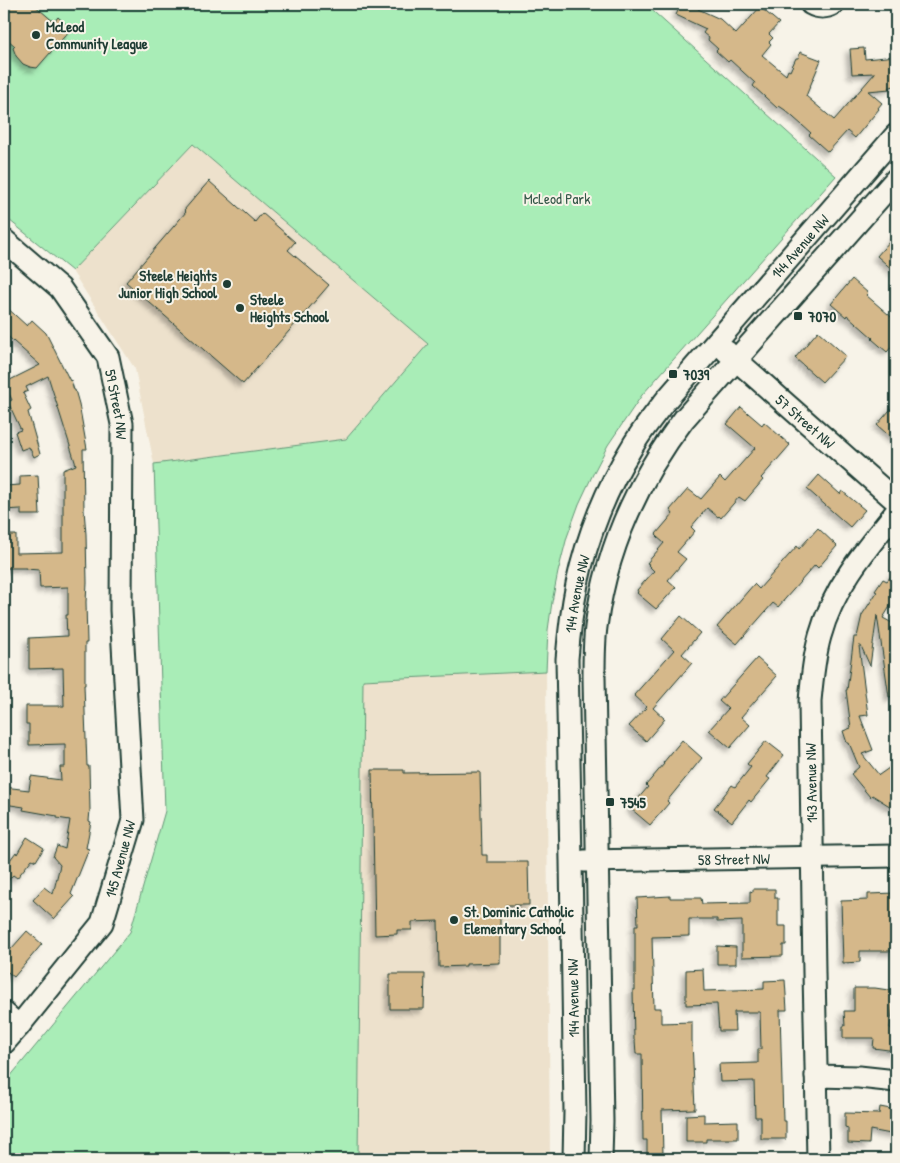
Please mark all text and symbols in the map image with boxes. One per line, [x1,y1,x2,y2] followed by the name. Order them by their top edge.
[46,16,148,55] place label: McLeod Community League
[30,29,42,41] marker: McLeod Community League
[524,188,590,209] park label: McLeod Park
[766,209,834,283] street label: 144 Avenue NW
[118,265,218,304] place label: Steele Heights Junior High School
[221,278,233,290] marker: Steele Heights Junior High School
[250,289,330,328] place label: Steele Heights School
[234,302,246,314] marker: Steele Heights School
[807,306,837,327] place label: 7070
[792,310,804,322] marker: 7070
[682,364,710,385] place label: 7039
[100,367,133,440] street label: 59 Street NW
[667,368,679,380] marker: 7039
[771,389,840,454] street label: 57 Street NW
[559,552,595,634] street label: 144 Avenue NW
[800,742,822,823] street label: 143 Avenue NW
[619,792,646,813] place label: 7545
[604,796,616,808] marker: 7545
[100,817,141,900] street label: 145 Avenue NW
[698,848,771,870] street label: 58 Street NW
[464,901,575,940] place label: St. Dominic Catholic Elementary School
[448,914,460,926] marker: St. Dominic Catholic Elementary School
[562,958,584,1038] street label: 144 Avenue NW

